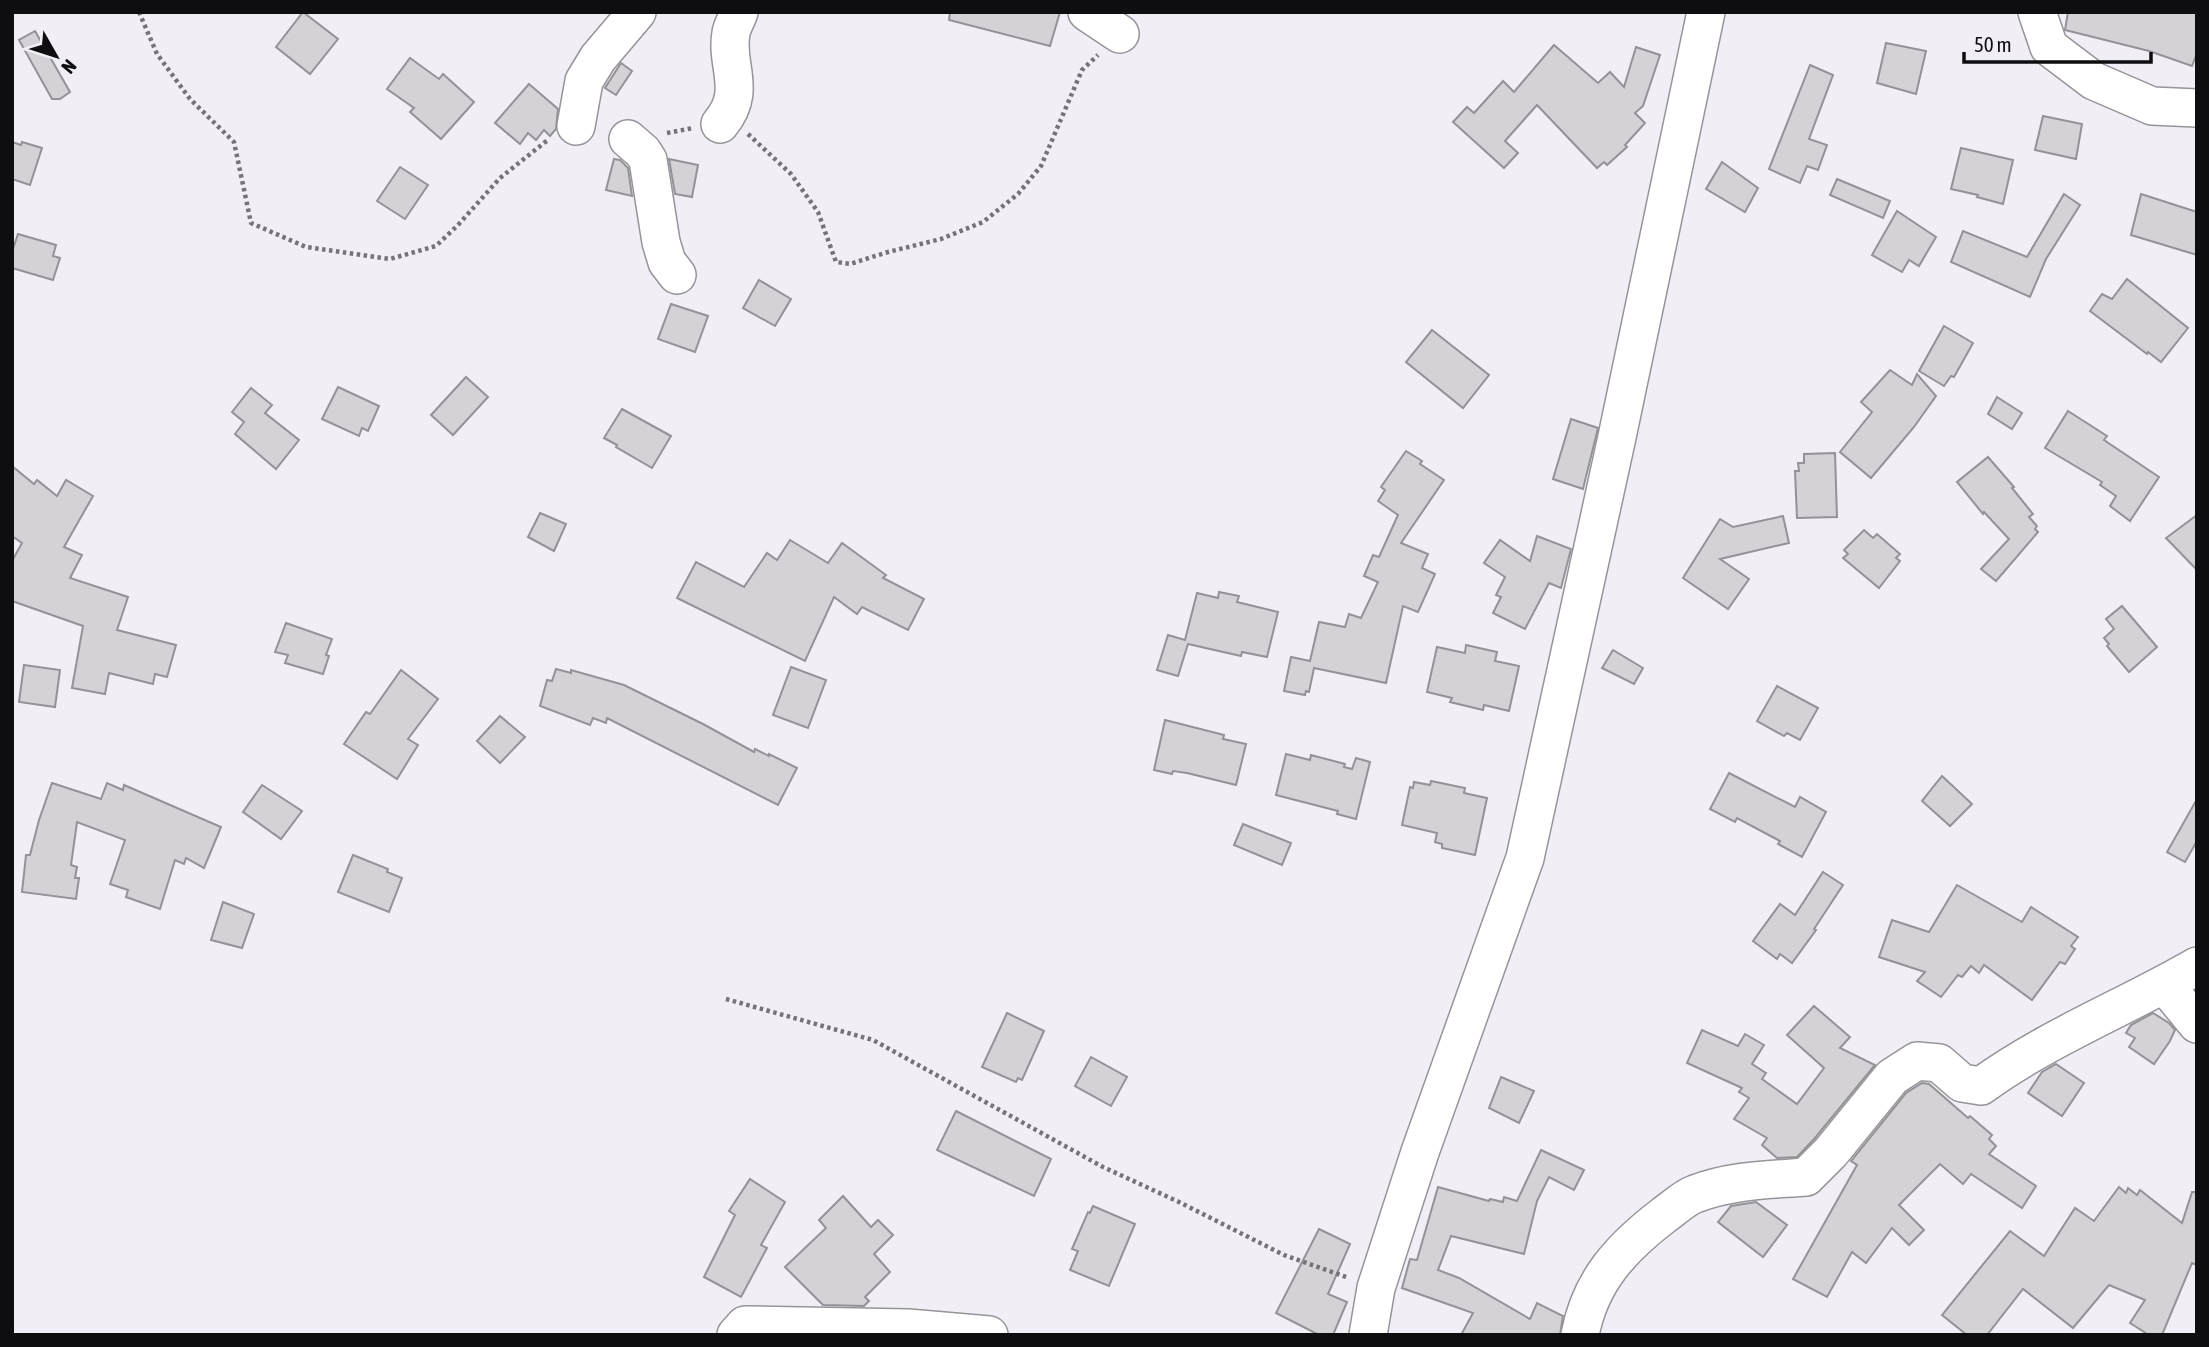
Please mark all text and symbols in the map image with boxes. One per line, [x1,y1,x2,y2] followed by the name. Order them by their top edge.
[21,21,91,91] north arrow
[1964,21,2151,65] scale bar
[1974,32,2012,56] text: 50 m
[57,55,81,78] text: N

